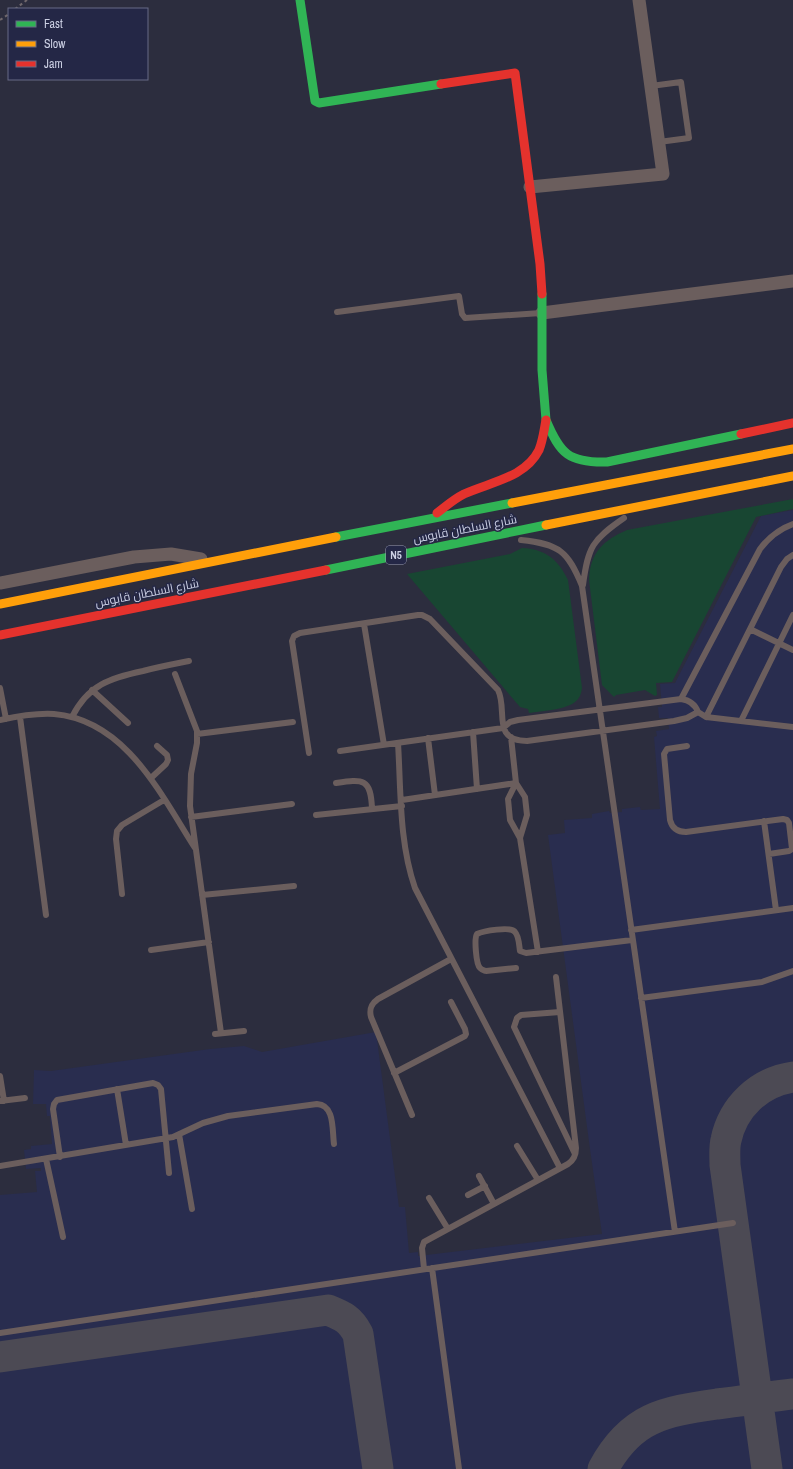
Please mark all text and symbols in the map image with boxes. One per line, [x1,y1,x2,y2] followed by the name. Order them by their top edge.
[8,8,148,80] legend
[44,16,63,32] text: Fast
[44,36,66,52] text: Slow
[44,56,63,72] text: Jam
[412,511,518,547] street label: شارع السلطان قابوس
[386,546,406,564] road number: N5
[94,575,200,611] street label: شارع السلطان قابوس

